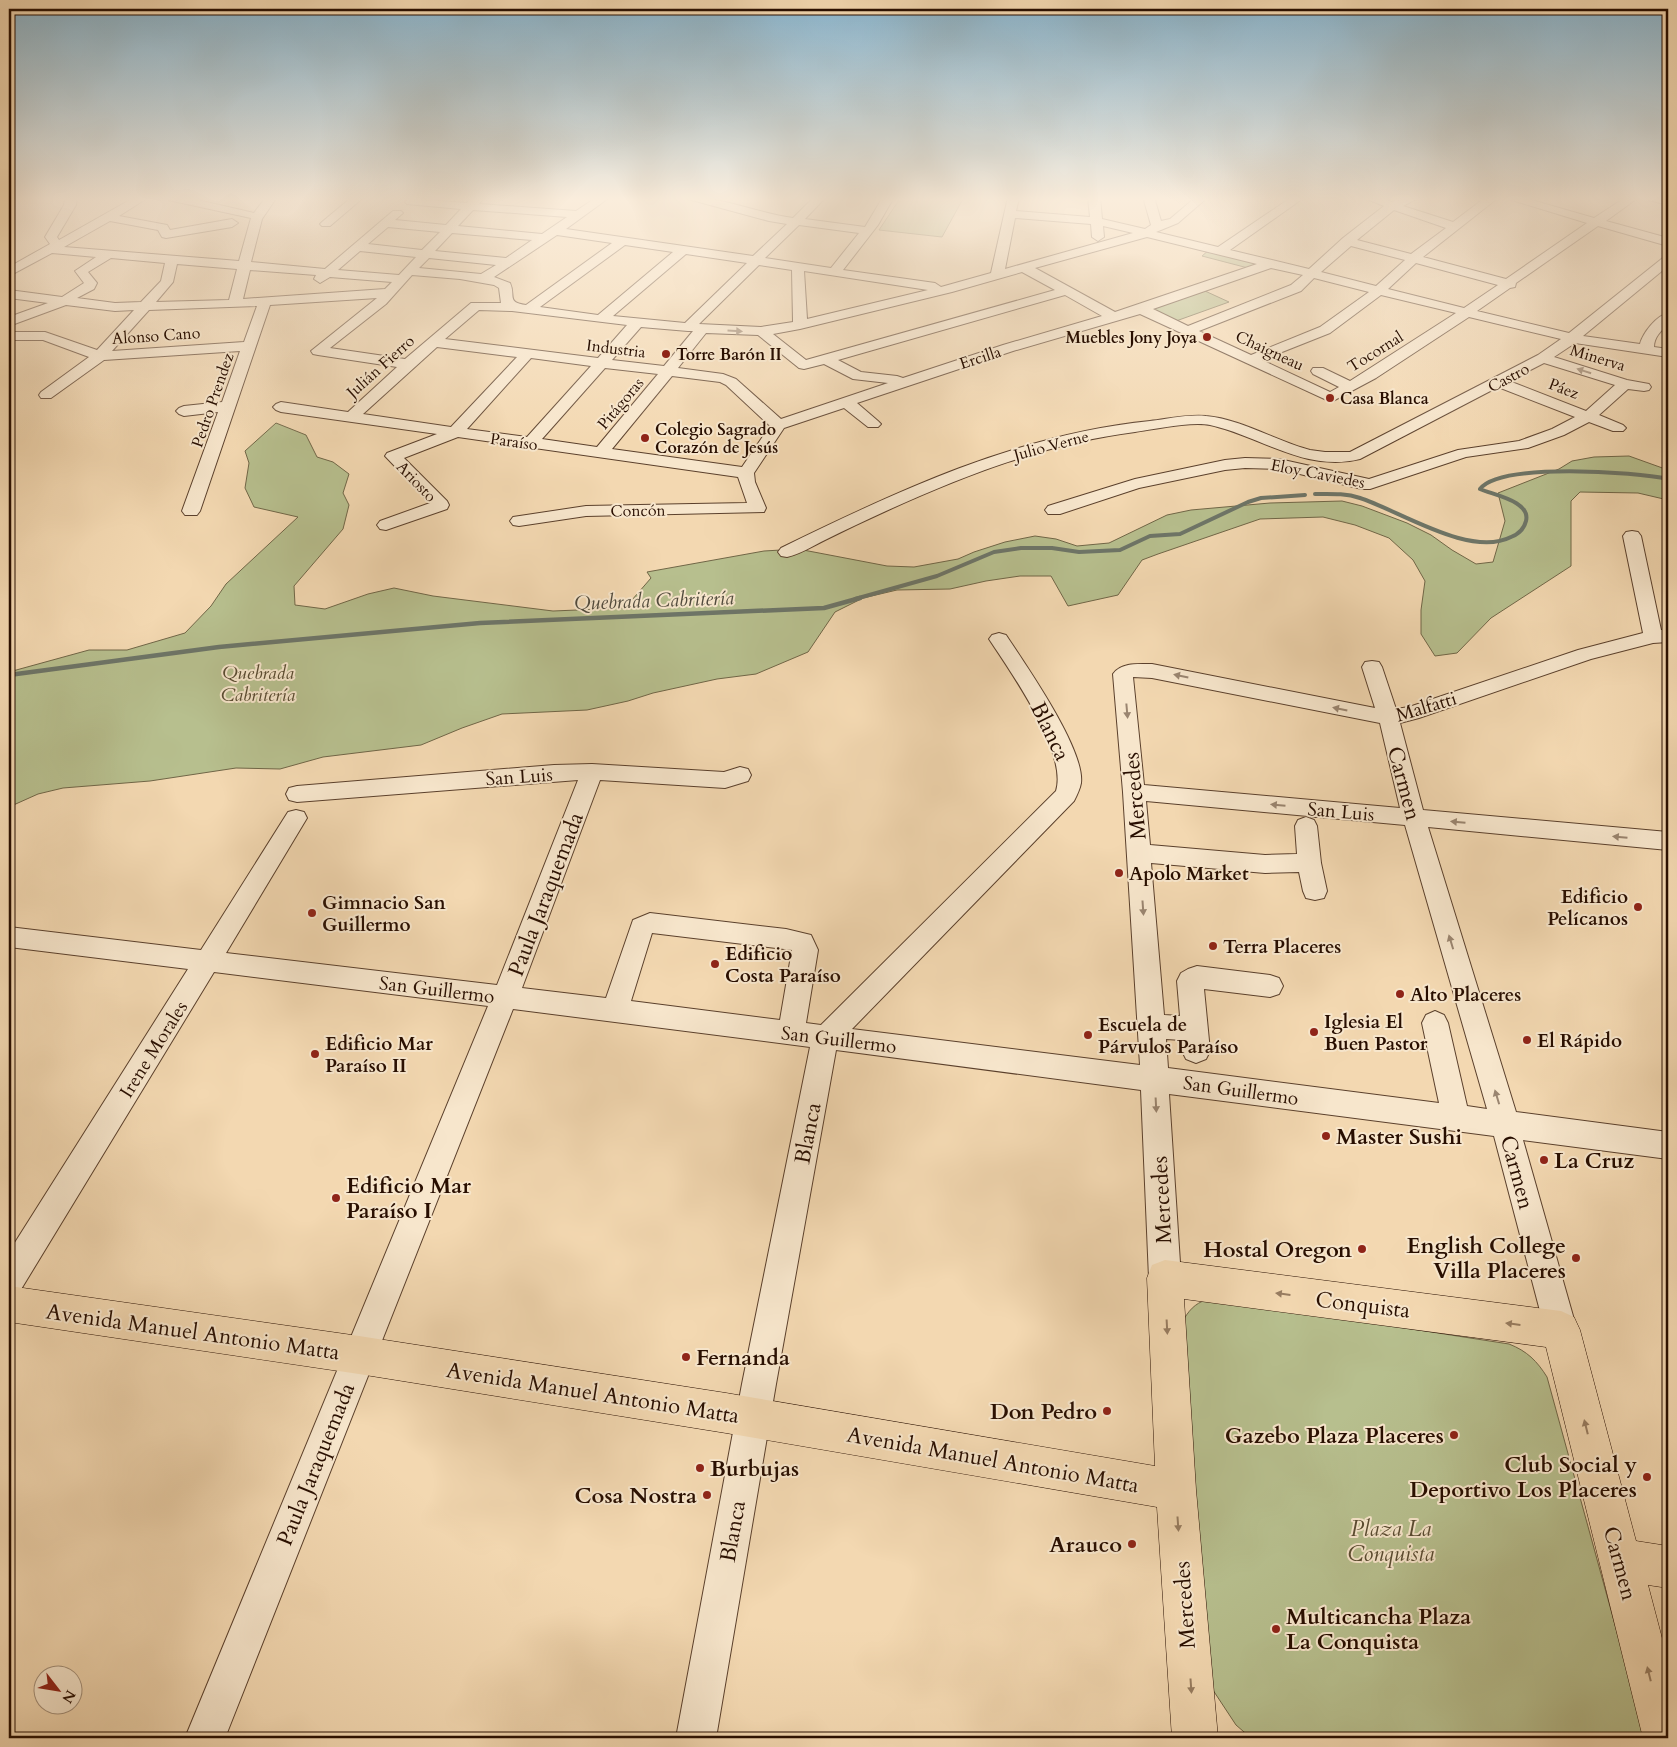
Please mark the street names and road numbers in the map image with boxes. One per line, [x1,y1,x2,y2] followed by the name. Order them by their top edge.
[111,322,201,350] street label: Alonso Cano
[1232,325,1308,376] street label: Chaigneau
[1343,326,1408,378] street label: Tocornal
[341,330,420,404] street label: Julián Fierro
[585,334,647,364] street label: Industria
[1567,339,1628,377] street label: Minerva
[957,341,1004,375] street label: Ercilla
[186,350,239,451] street label: Pedro Prendez
[1484,358,1533,398] street label: Castro
[593,373,649,434] street label: Pitágoras
[1545,373,1582,405] street label: Páez
[1009,425,1091,467] street label: Julio Verne
[489,428,539,456] street label: Paraíso
[1269,454,1367,494] street label: Eloy Caviedes
[391,456,442,507] street label: Ariosto
[610,500,666,522] street label: Concón
[1393,685,1460,728] street label: Malfatti
[1023,697,1077,766] street label: Blanca
[1380,743,1428,824] street label: Carmen
[1116,751,1154,841] street label: Mercedes
[485,762,554,792] street label: San Luis
[1306,796,1376,828] street label: San Luis
[501,808,591,981] street label: Paula Jaraquemada
[378,970,496,1010] street label: San Guillermo
[114,996,194,1103] street label: Irene Morales
[780,1020,898,1060] street label: San Guillermo
[1182,1070,1300,1112] street label: San Guillermo
[787,1099,829,1167] street label: Blanca
[1493,1132,1541,1213] street label: Carmen
[1145,1155,1179,1245] street label: Mercedes
[1314,1284,1412,1326] street label: Conquista
[44,1297,342,1368] street label: Avenida Manuel Antonio Matta
[444,1355,742,1431] street label: Avenida Manuel Antonio Matta
[270,1378,362,1550] street label: Paula Jaraquemada
[844,1420,1142,1501] street label: Avenida Manuel Antonio Matta
[713,1498,753,1564] street label: Blanca
[1596,1523,1644,1604] street label: Carmen
[1167,1560,1203,1650] street label: Mercedes

